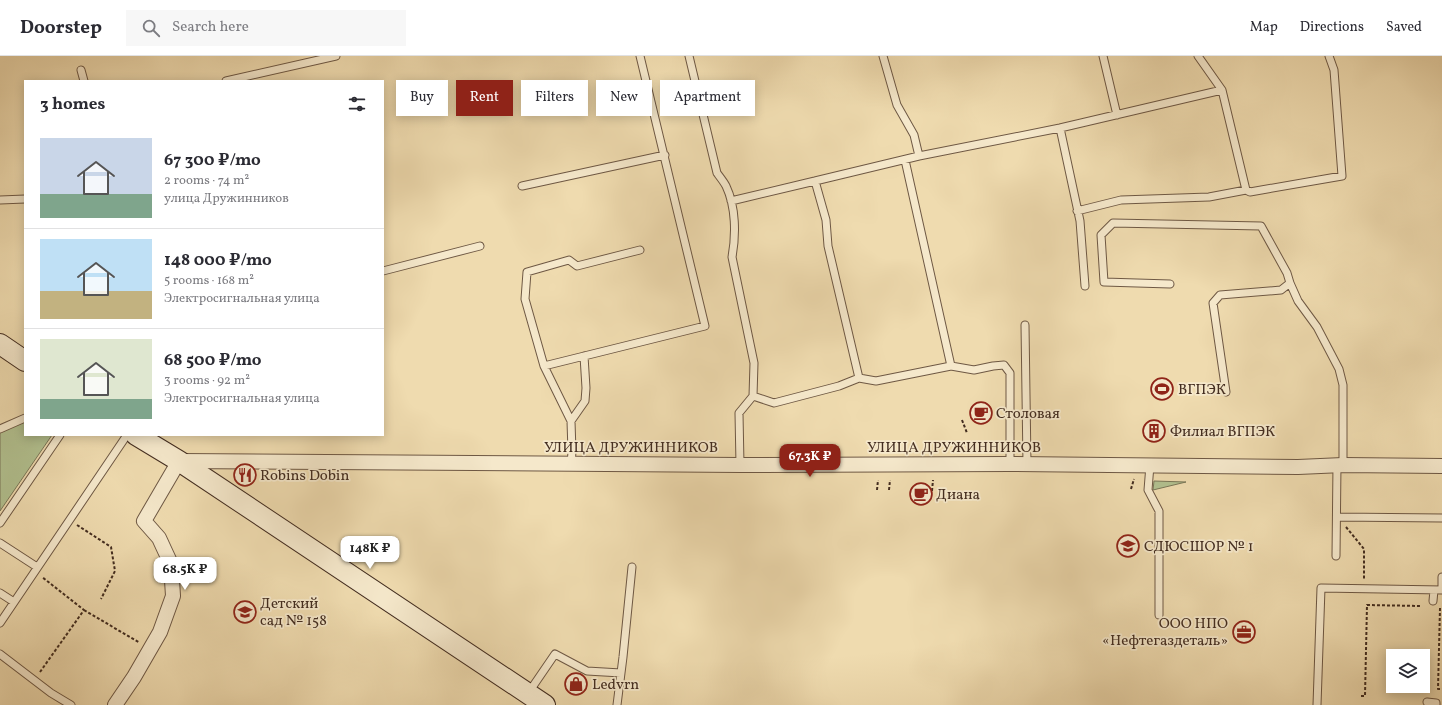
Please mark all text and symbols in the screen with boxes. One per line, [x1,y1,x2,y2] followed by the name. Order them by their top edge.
[126,10,406,46] search box
[20,15,102,41] text: Doorstep
[140,17,162,39] icon: search
[172,17,249,38] text: Search here
[1250,18,1278,37] text: Map
[1300,18,1364,37] text: Directions
[1386,18,1422,37] text: Saved
[396,80,448,116] chip: Buy
[456,80,513,116] chip: Rent
[521,80,588,116] chip: Filters
[596,80,652,116] chip: New
[660,80,755,116] chip: Apartment
[40,93,105,116] text: 3 homes
[346,93,368,115] icon: filters
[164,149,261,172] text: 67 300 ₽/mo
[72,154,120,202] icon: home
[164,172,249,190] text: 2 rooms · 74 m²
[164,190,289,208] text: улица Дружинников
[164,249,272,272] text: 148 000 ₽/mo
[72,255,120,303] icon: home
[164,272,254,290] text: 5 rooms · 168 m²
[164,290,320,308] text: Электросигнальная улица
[164,349,262,372] text: 68 500 ₽/mo
[72,355,120,403] icon: home
[164,372,250,390] text: 3 rooms · 92 m²
[1149,376,1175,402] sports icon: ВГПЭК
[1178,380,1226,401] place label: ВГПЭК
[164,390,320,408] text: Электросигнальная улица
[968,400,994,426] cafe icon: Столовая
[996,404,1060,425] place label: Столовая
[1141,418,1167,444] building icon: Филиал ВГПЭК
[1170,422,1275,443] place label: Филиал ВГПЭК
[544,438,718,459] street label: УЛИЦА ДРУЖИННИКОВ
[867,438,1041,459] street label: УЛИЦА ДРУЖИННИКОВ
[773,444,847,478] pin: 67.3K ₽
[788,448,832,466] text: 67.3K ₽
[232,462,258,488] restaurant icon: Robins Dobin
[260,466,349,487] place label: Robins Dobin
[908,481,934,507] cafe icon: Диана
[936,485,980,506] place label: Диана
[1115,533,1141,559] school or university icon: СДЮСШОР № 1
[337,536,403,570] pin: 148K ₽
[1144,537,1254,558] place label: СДЮСШОР № 1
[350,540,391,558] text: 148K ₽
[148,557,222,591] pin: 68.5K ₽
[163,561,207,579] text: 68.5K ₽
[260,594,327,632] place label: Детский сад № 158
[232,599,258,625] school or university icon: Детский сад № 158
[1102,614,1228,652] place label: ООО НПО «Нефтегаздеталь»
[1231,619,1257,645] office icon: ООО НПО «Нефтегаздеталь»
[1386,649,1430,693] map controls
[1386,649,1430,693] button: layers
[563,671,589,697] shop icon: Ledvrn
[592,675,639,696] place label: Ledvrn

